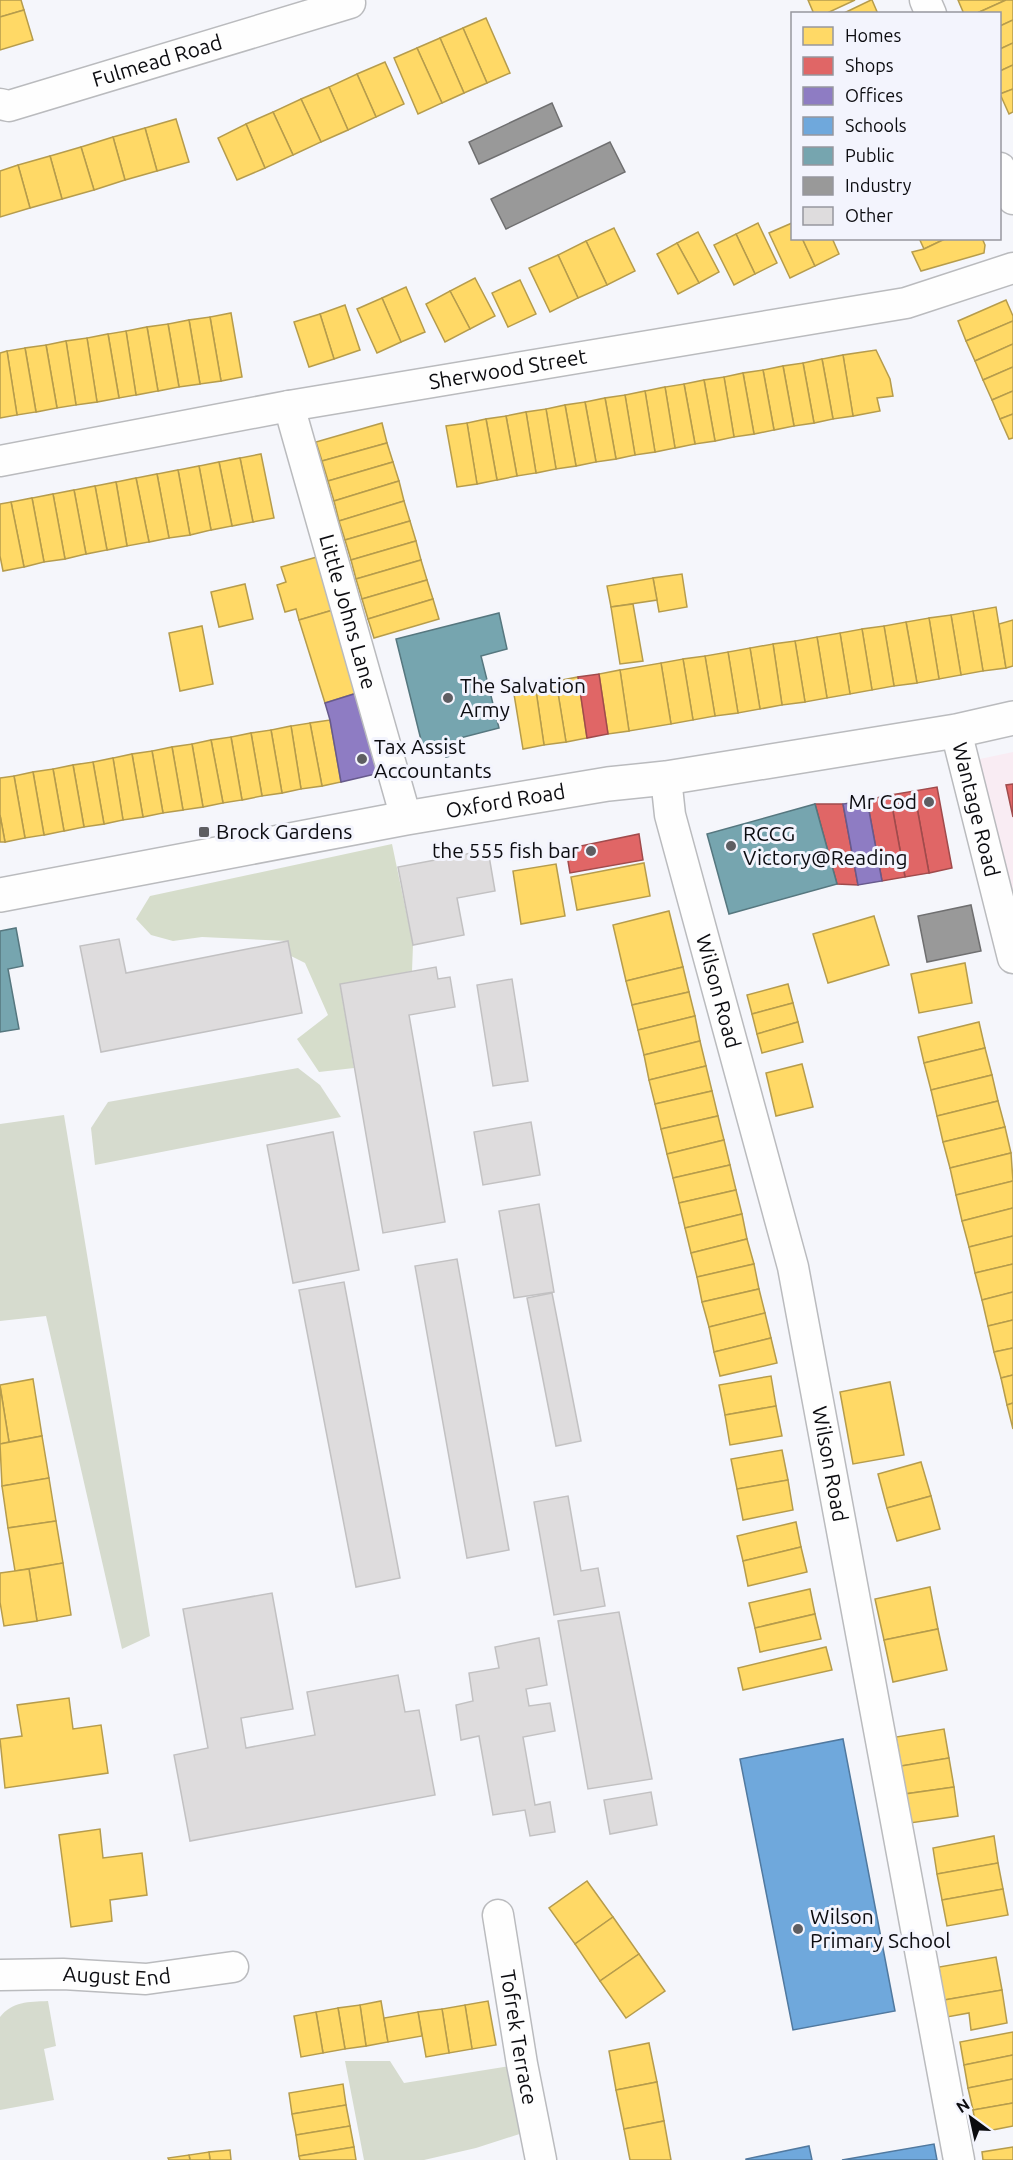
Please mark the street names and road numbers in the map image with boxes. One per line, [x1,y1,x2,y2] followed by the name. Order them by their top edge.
[89,29,225,91] street label: Fulmead Road
[427,344,588,393] street label: Sherwood Street
[315,531,382,692] street label: Little Johns Lane
[948,740,1005,879] street label: Wantage Road
[444,778,567,822] street label: Oxford Road
[692,931,746,1051] street label: Wilson Road
[808,1404,853,1524] street label: Wilson Road
[62,1961,172,1990] street label: August End
[496,1968,543,2107] street label: Tofrek Terrace

